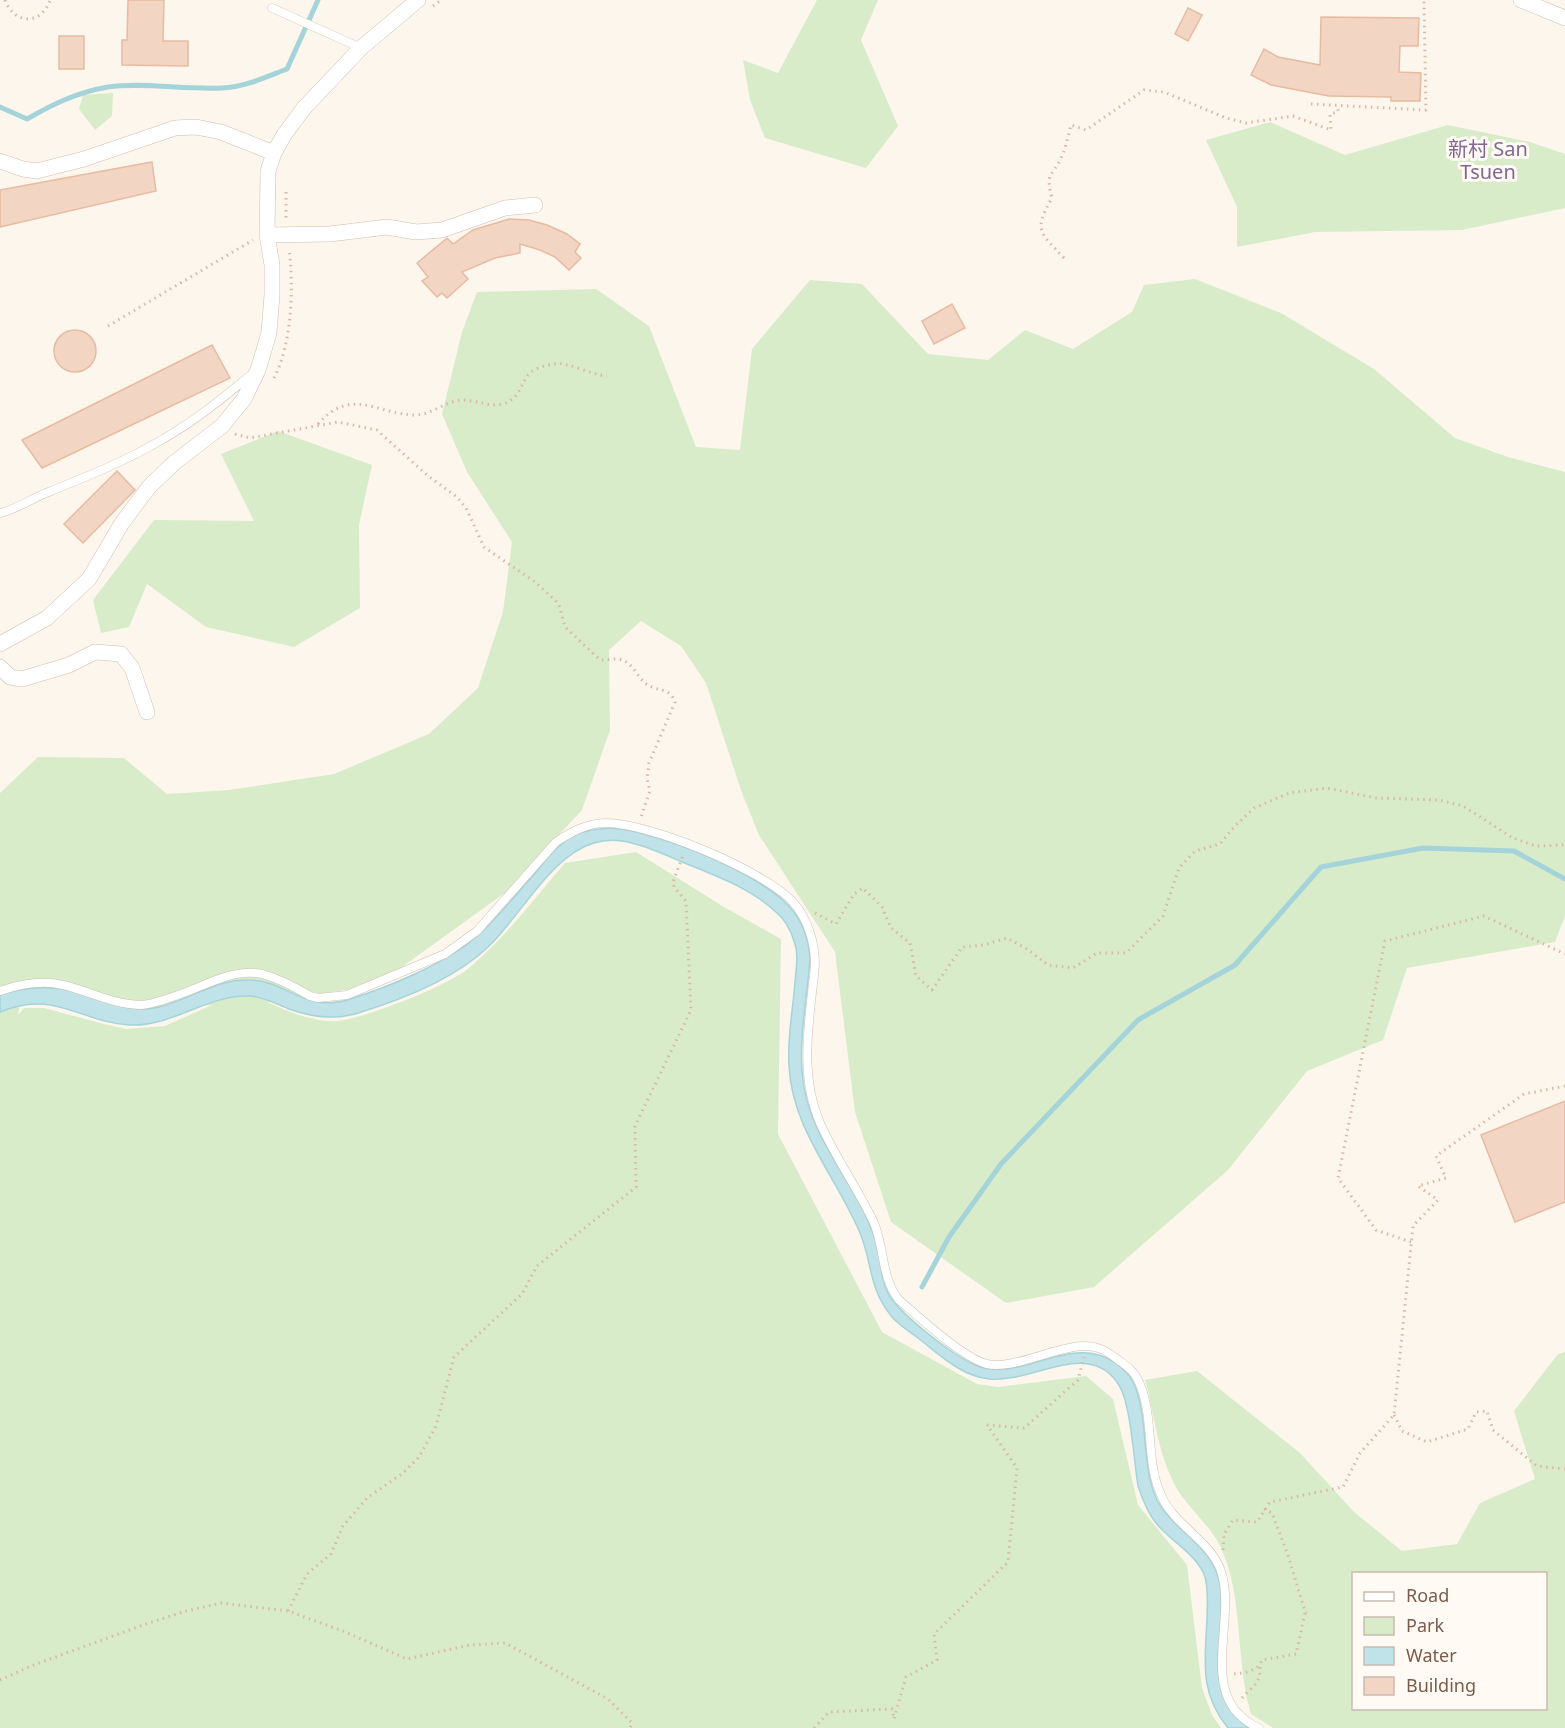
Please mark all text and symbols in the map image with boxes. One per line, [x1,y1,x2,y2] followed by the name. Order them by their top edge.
[1448,135,1528,185] district label: 新村 San Tsuen
[1352,1572,1547,1710] legend
[1406,1583,1449,1607] text: Road
[1406,1613,1444,1637] text: Park
[1406,1643,1457,1667] text: Water
[1406,1673,1476,1697] text: Building

